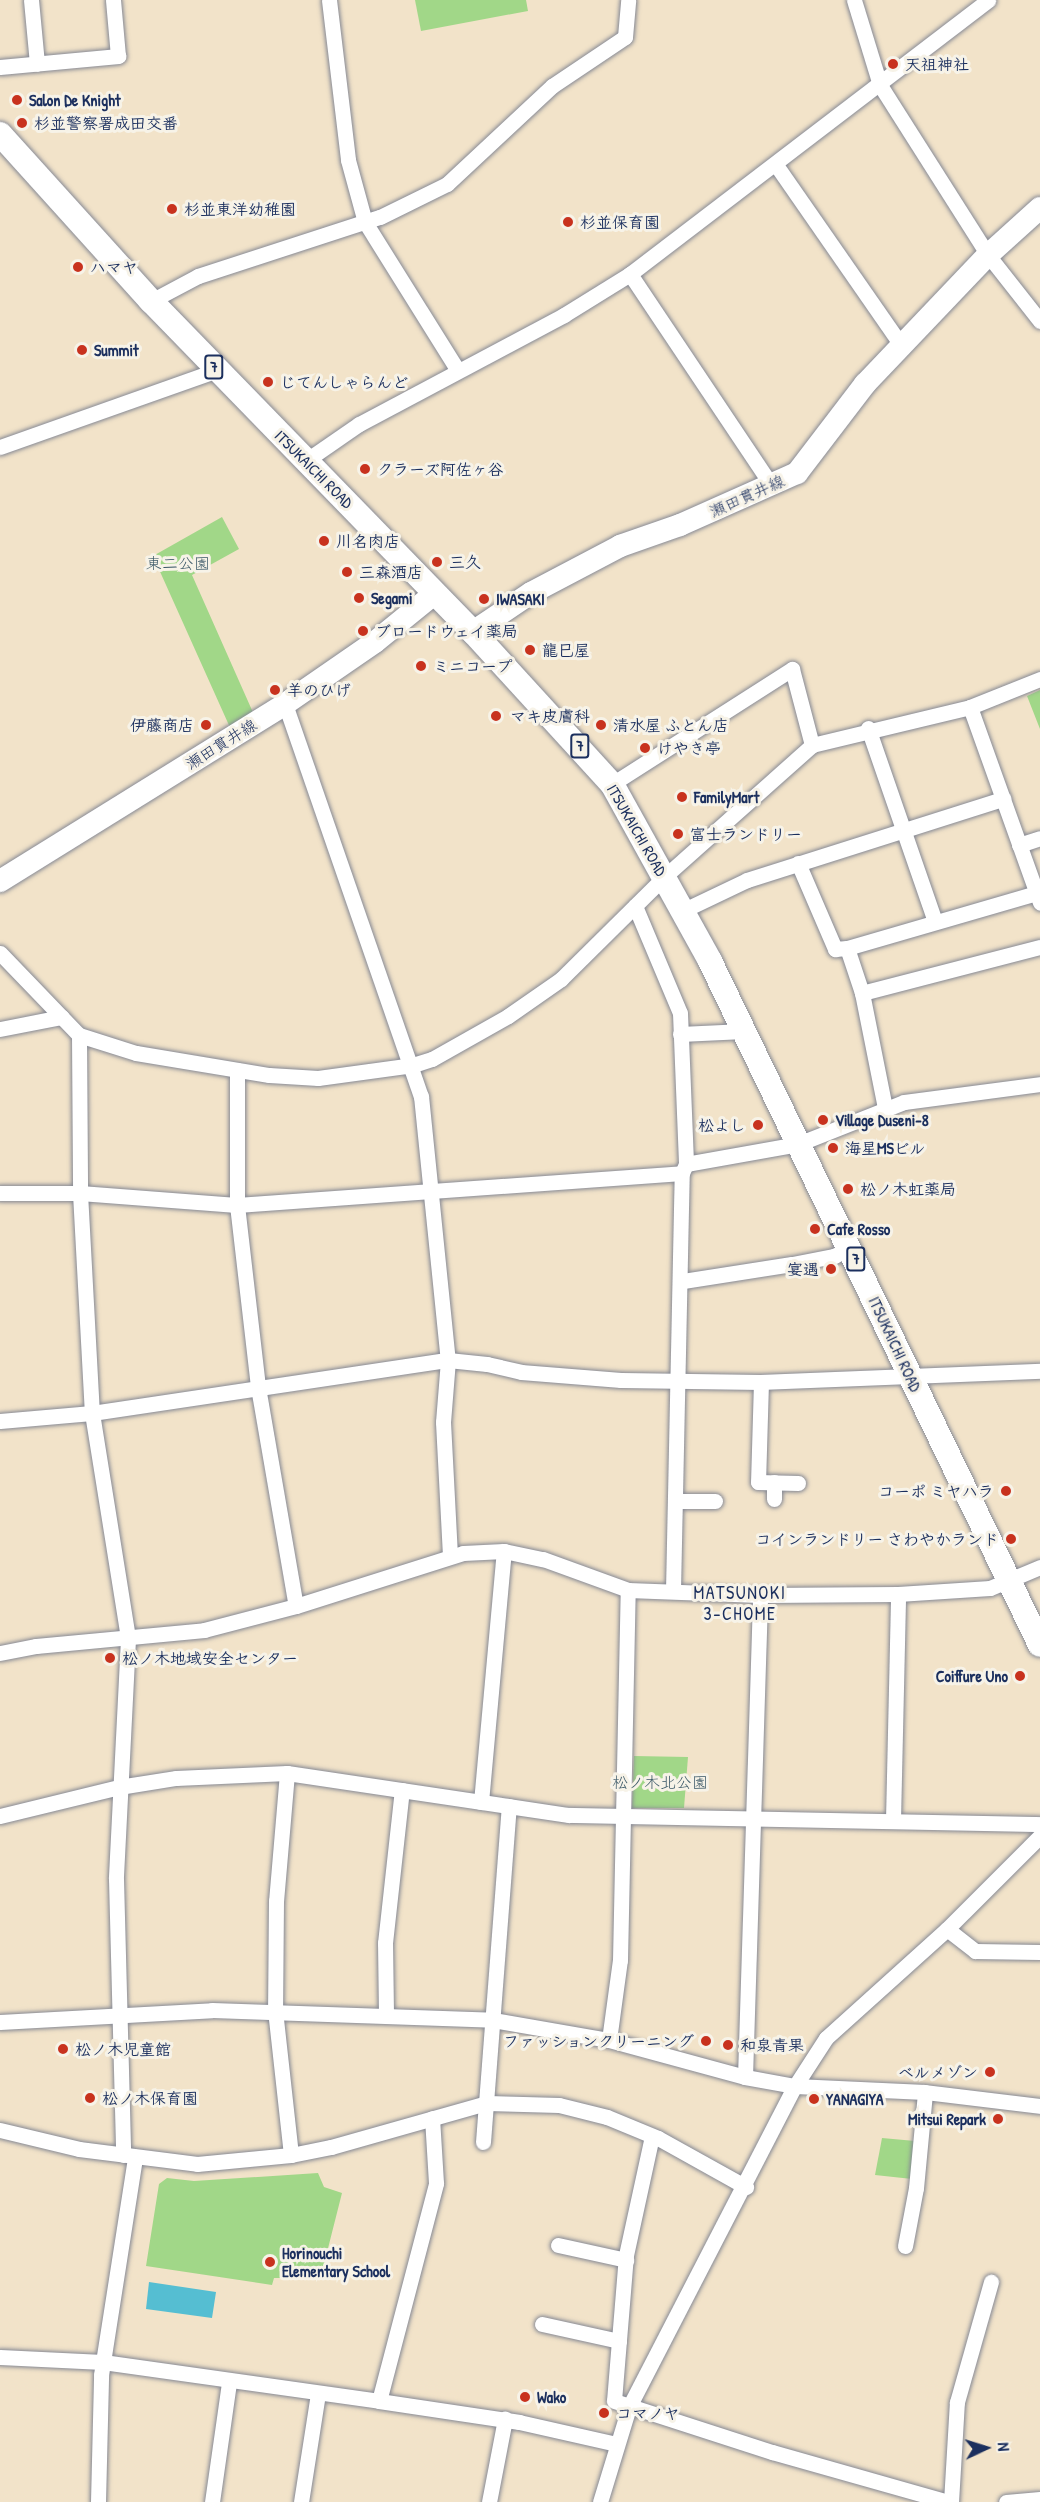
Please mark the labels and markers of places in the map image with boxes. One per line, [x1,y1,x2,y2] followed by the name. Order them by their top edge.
[905,54,969,74] place label: 天祖神社
[886,57,900,71] marker: 天祖神社
[29,90,120,110] place label: Salon De Knight
[10,93,24,107] marker: Salon De Knight
[34,113,178,133] place label: 杉並警察署成田交番
[15,116,29,130] marker: 杉並警察署成田交番
[184,199,296,219] place label: 杉並東洋幼稚園
[165,202,179,216] marker: 杉並東洋幼稚園
[580,212,660,232] place label: 杉並保育園
[561,215,575,229] marker: 杉並保育園
[90,257,138,277] place label: ハマヤ
[71,260,85,274] marker: ハマヤ
[94,340,139,360] place label: Summit
[75,343,89,357] marker: Summit
[280,372,408,392] place label: じてんしゃらんど
[261,375,275,389] marker: じてんしゃらんど
[377,459,505,479] place label: クラーズ阿佐ヶ谷
[358,462,372,476] marker: クラーズ阿佐ヶ谷
[336,531,400,551] place label: 川名肉店
[317,534,331,548] marker: 川名肉店
[449,552,481,572] place label: 三久
[430,555,444,569] marker: 三久
[359,562,423,582] place label: 三森酒店
[340,565,354,579] marker: 三森酒店
[371,588,413,608] place label: Segami
[496,589,545,609] place label: IWASAKI
[352,591,366,605] marker: Segami
[477,592,491,606] marker: IWASAKI
[375,621,519,641] place label: ブロードウェイ薬局
[356,624,370,638] marker: ブロードウェイ薬局
[542,640,590,660] place label: 龍巳屋
[523,643,537,657] marker: 龍巳屋
[433,656,513,676] place label: ミニコープ
[414,659,428,673] marker: ミニコープ
[287,680,351,700] place label: 羊のひげ
[268,683,282,697] marker: 羊のひげ
[510,706,590,726] place label: マキ皮膚科
[487,707,505,725] marker: マキ皮膚科
[130,715,194,735] place label: 伊藤商店
[613,715,729,735] place label: 清水屋 ふとん店
[199,718,213,732] marker: 伊藤商店
[594,718,608,732] marker: 清水屋 ふとん店
[657,738,721,758] place label: けやき亭
[638,741,652,755] marker: けやき亭
[694,787,759,807] place label: FamilyMart
[675,790,689,804] marker: FamilyMart
[690,824,802,844] place label: 富士ランドリー
[671,827,685,841] marker: 富士ランドリー
[835,1110,929,1130] place label: Village Duseni-8
[816,1113,830,1127] marker: Village Duseni-8
[698,1115,746,1135] place label: 松よし
[751,1118,765,1132] marker: 松よし
[845,1138,926,1158] place label: 海星MSビル
[826,1141,840,1155] marker: 海星MSビル
[860,1179,956,1199] place label: 松ノ木虹薬局
[841,1182,855,1196] marker: 松ノ木虹薬局
[827,1219,890,1239] place label: Cafe Rosso
[808,1222,822,1236] marker: Cafe Rosso
[787,1259,819,1279] place label: 宴遇
[824,1262,838,1276] marker: 宴遇
[878,1481,994,1501] place label: コーポ ミヤハラ
[999,1484,1013,1498] marker: コーポ ミヤハラ
[755,1529,999,1549] place label: コインランドリー さわやかランド
[1004,1532,1018,1546] marker: コインランドリー さわやかランド
[122,1648,298,1668] place label: 松ノ木地域安全センター
[103,1651,117,1665] marker: 松ノ木地域安全センター
[936,1666,1008,1686] place label: Coiffure Uno
[1013,1669,1027,1683] marker: Coiffure Uno
[502,2031,694,2051] place label: ファッションクリーニング
[699,2034,713,2048] marker: ファッションクリーニング
[740,2035,804,2055] place label: 和泉青果
[721,2038,735,2052] marker: 和泉青果
[75,2039,171,2059] place label: 松ノ木児童館
[56,2042,70,2056] marker: 松ノ木児童館
[898,2062,978,2082] place label: ベルメゾン
[983,2065,997,2079] marker: ベルメゾン
[102,2088,198,2108] place label: 松ノ木保育園
[826,2089,884,2109] place label: YANAGIYA
[83,2091,97,2105] marker: 松ノ木保育園
[807,2092,821,2106] marker: YANAGIYA
[908,2109,986,2129] place label: Mitsui Repark
[991,2112,1005,2126] marker: Mitsui Repark
[282,2243,390,2281] place label: Horinouchi Elementary School
[263,2255,277,2269] marker: Horinouchi Elementary School
[537,2387,566,2407] place label: Wako
[518,2390,532,2404] marker: Wako
[616,2403,680,2423] place label: コマノヤ
[597,2406,611,2420] marker: コマノヤ

